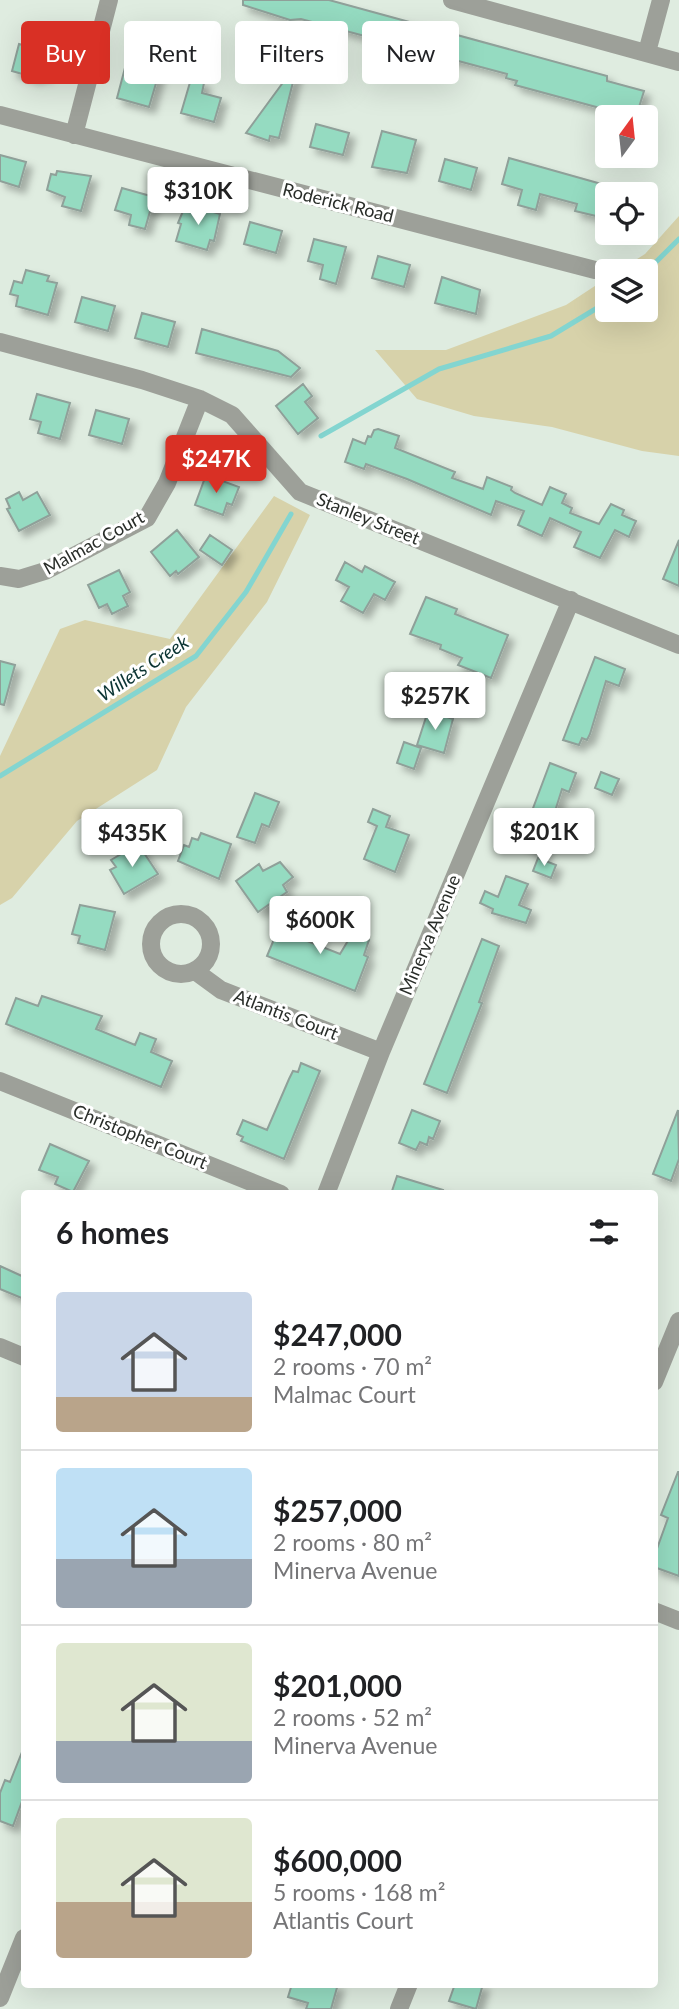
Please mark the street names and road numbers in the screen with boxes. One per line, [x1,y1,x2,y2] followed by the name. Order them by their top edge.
[280,178,396,226] street label: Roderick Road
[314,487,424,549] street label: Stanley Street
[39,505,148,579] street label: Malmac Court
[394,871,464,998] street label: Minerva Avenue
[231,984,342,1044] street label: Atlantis Court
[70,1099,211,1173] street label: Christopher Court

